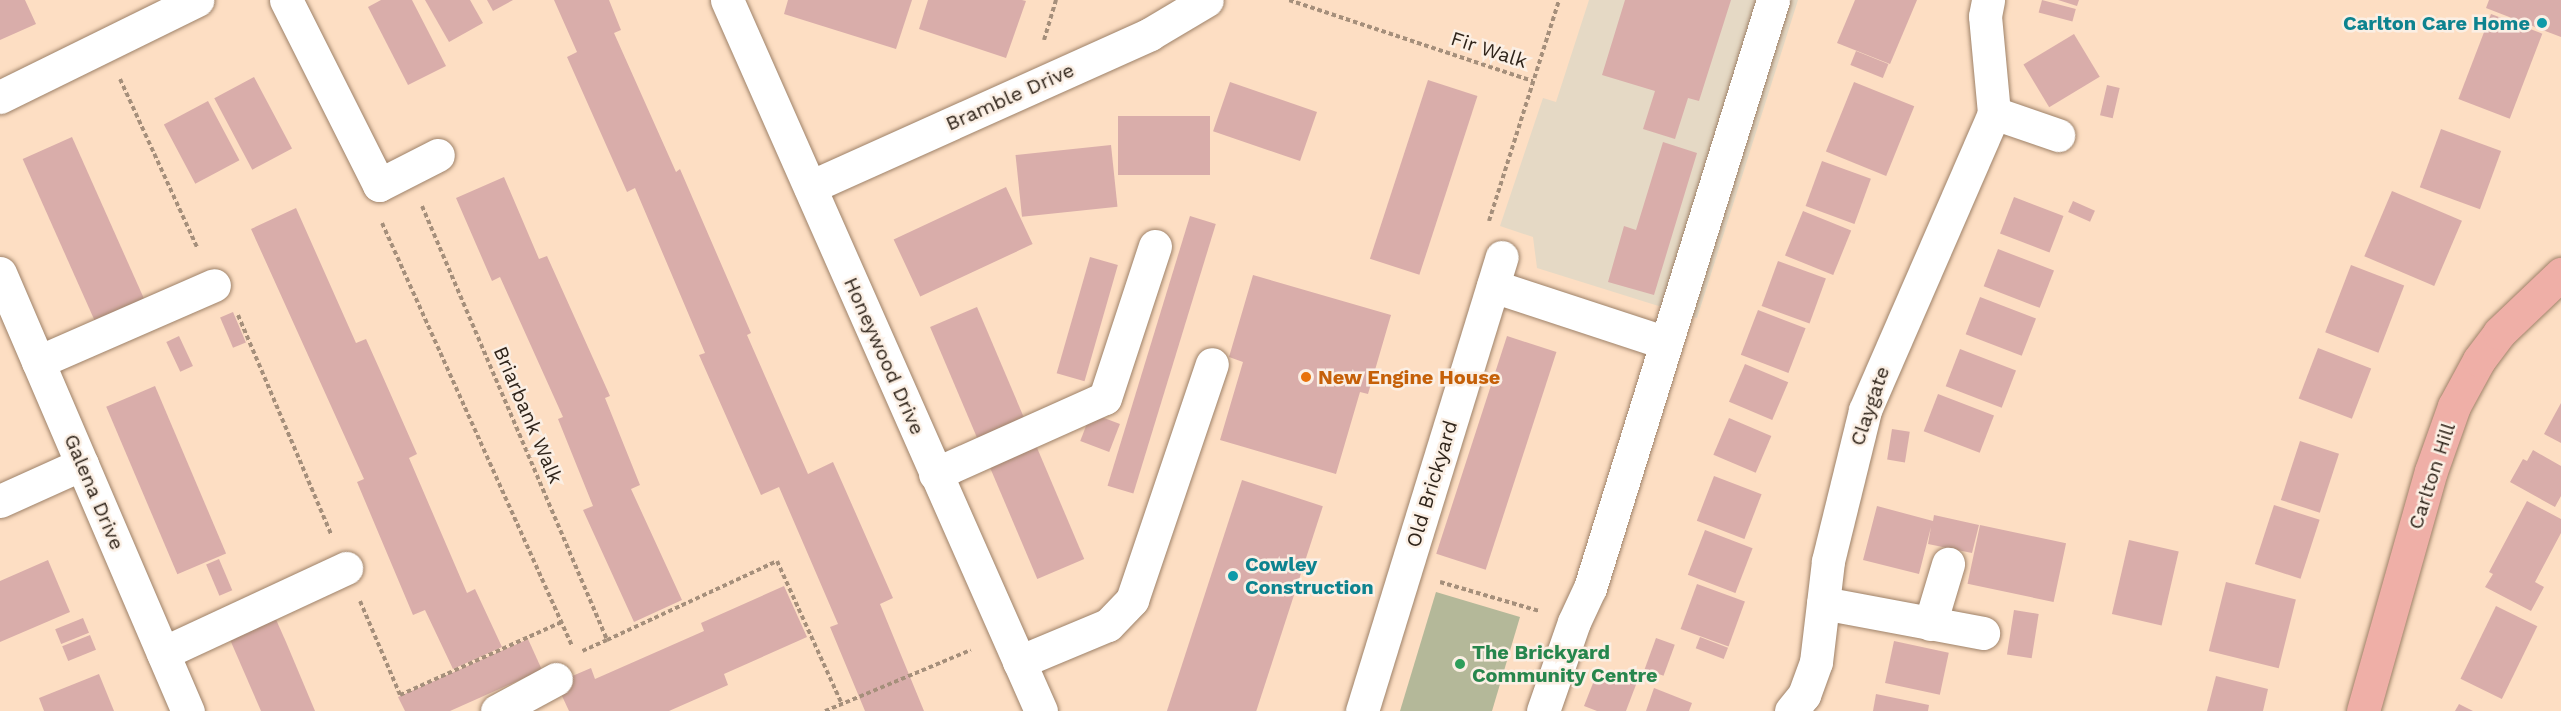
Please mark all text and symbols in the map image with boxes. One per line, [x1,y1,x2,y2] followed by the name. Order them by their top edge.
[2343,11,2530,35] place label: Carlton Care Home
[2535,16,2549,30] marker: Carlton Care Home
[1447,26,1531,74] street label: Fir Walk
[942,58,1078,136] street label: Bramble Drive
[839,274,929,438] street label: Honeywood Drive
[488,342,568,488] street label: Briarbank Walk
[1845,363,1895,449] street label: Claygate
[1318,365,1501,389] place label: New Engine House
[1299,370,1313,384] marker: New Engine House
[1401,418,1463,550] street label: Old Brickyard
[2403,420,2461,532] street label: Carlton Hill
[59,430,129,554] street label: Galena Drive
[1245,552,1374,599] place label: Cowley Construction
[1226,569,1240,583] marker: Cowley Construction
[1472,640,1658,687] place label: The Brickyard Community Centre
[1453,657,1467,671] marker: The Brickyard Community Centre

